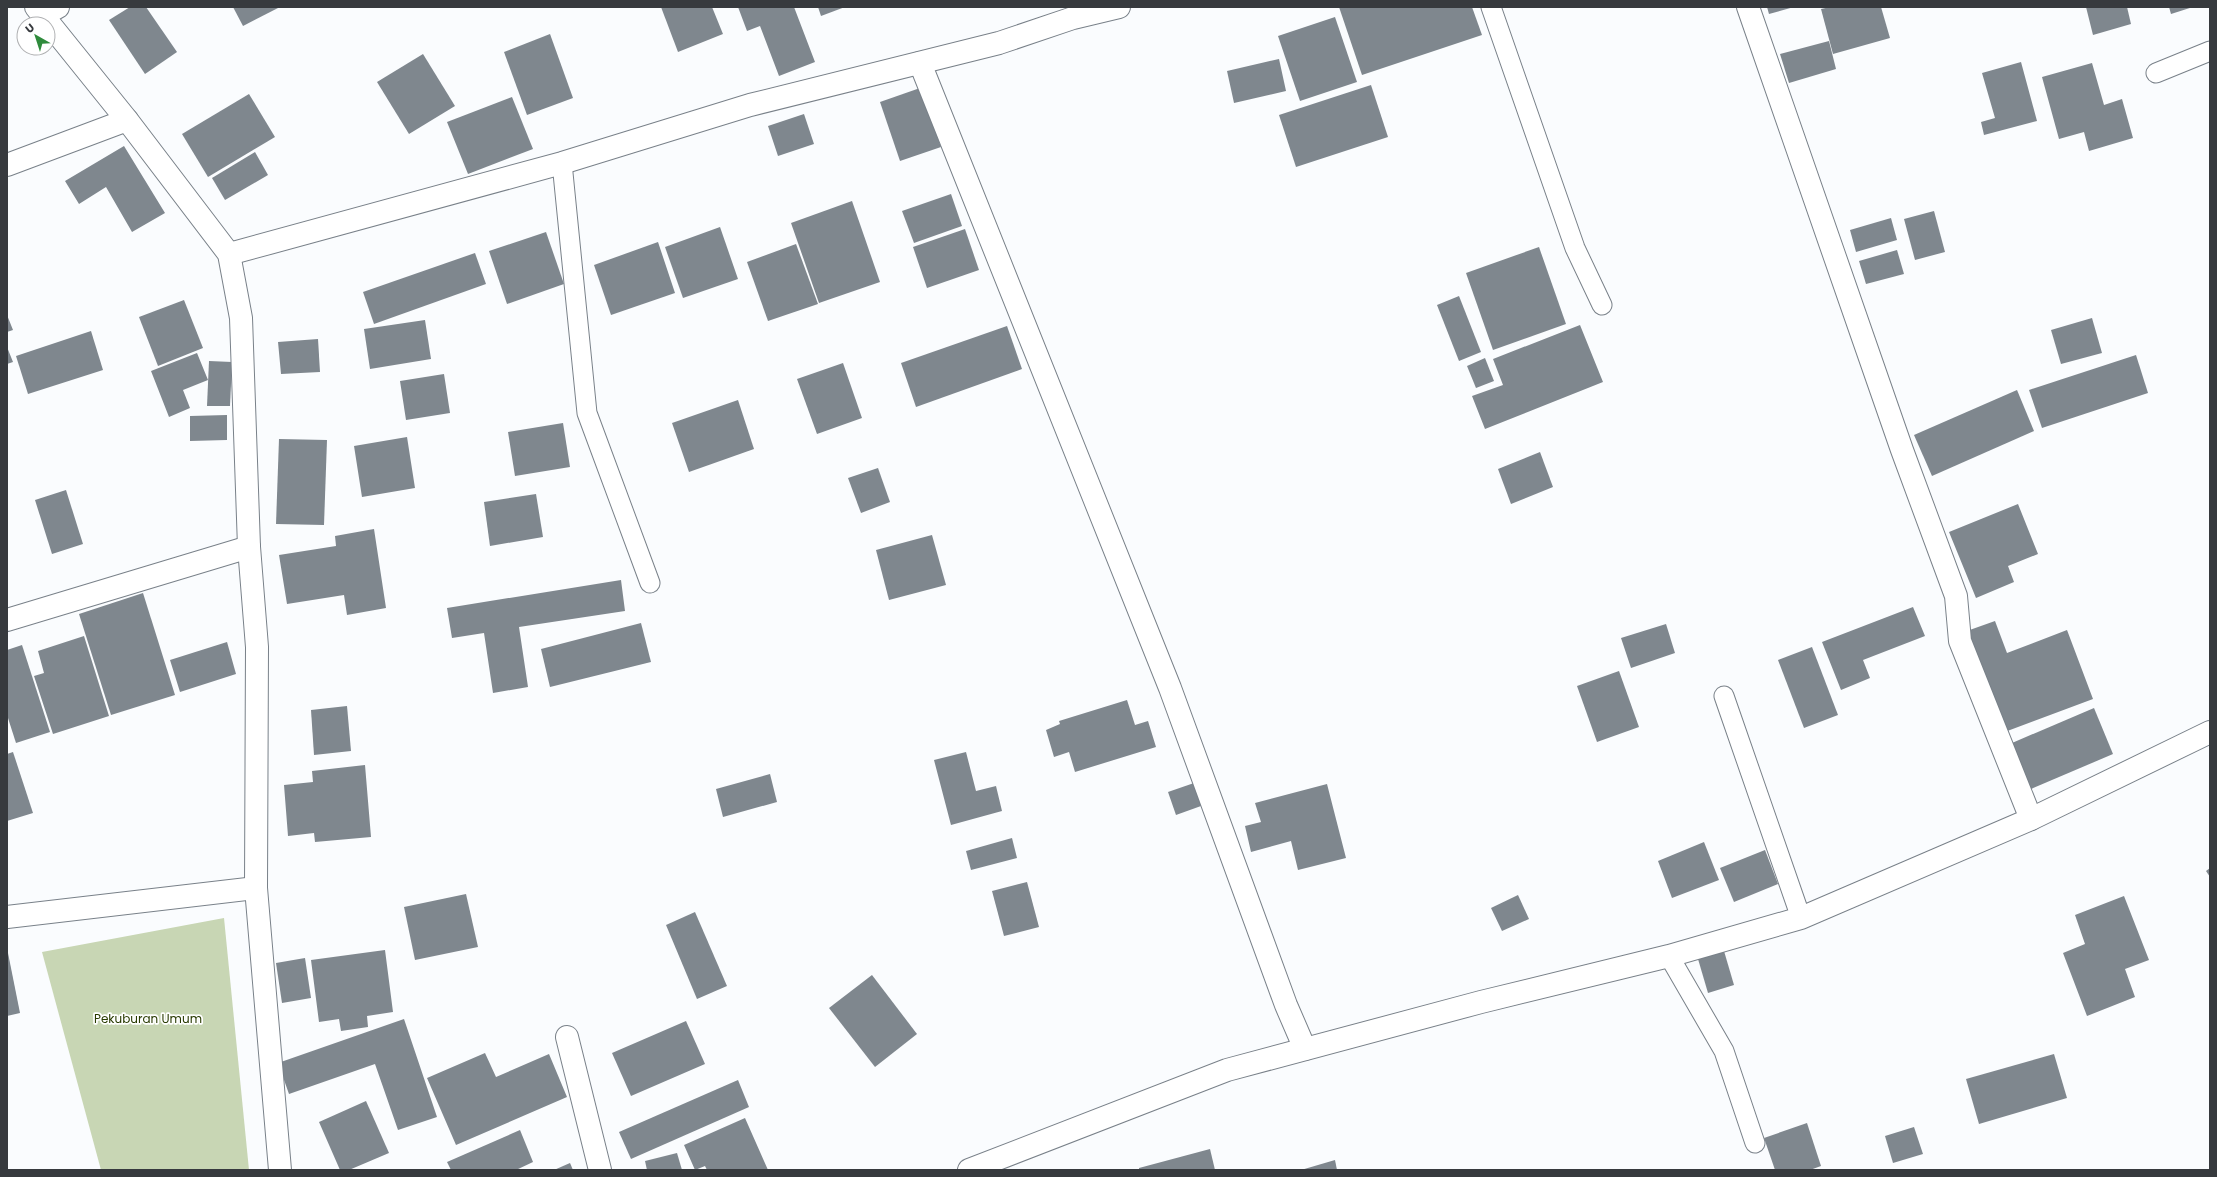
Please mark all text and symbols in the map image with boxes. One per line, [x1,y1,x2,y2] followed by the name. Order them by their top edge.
[16,16,56,56] north arrow
[22,19,38,37] text: U
[94,1010,202,1027] park label: Pekuburan Umum

